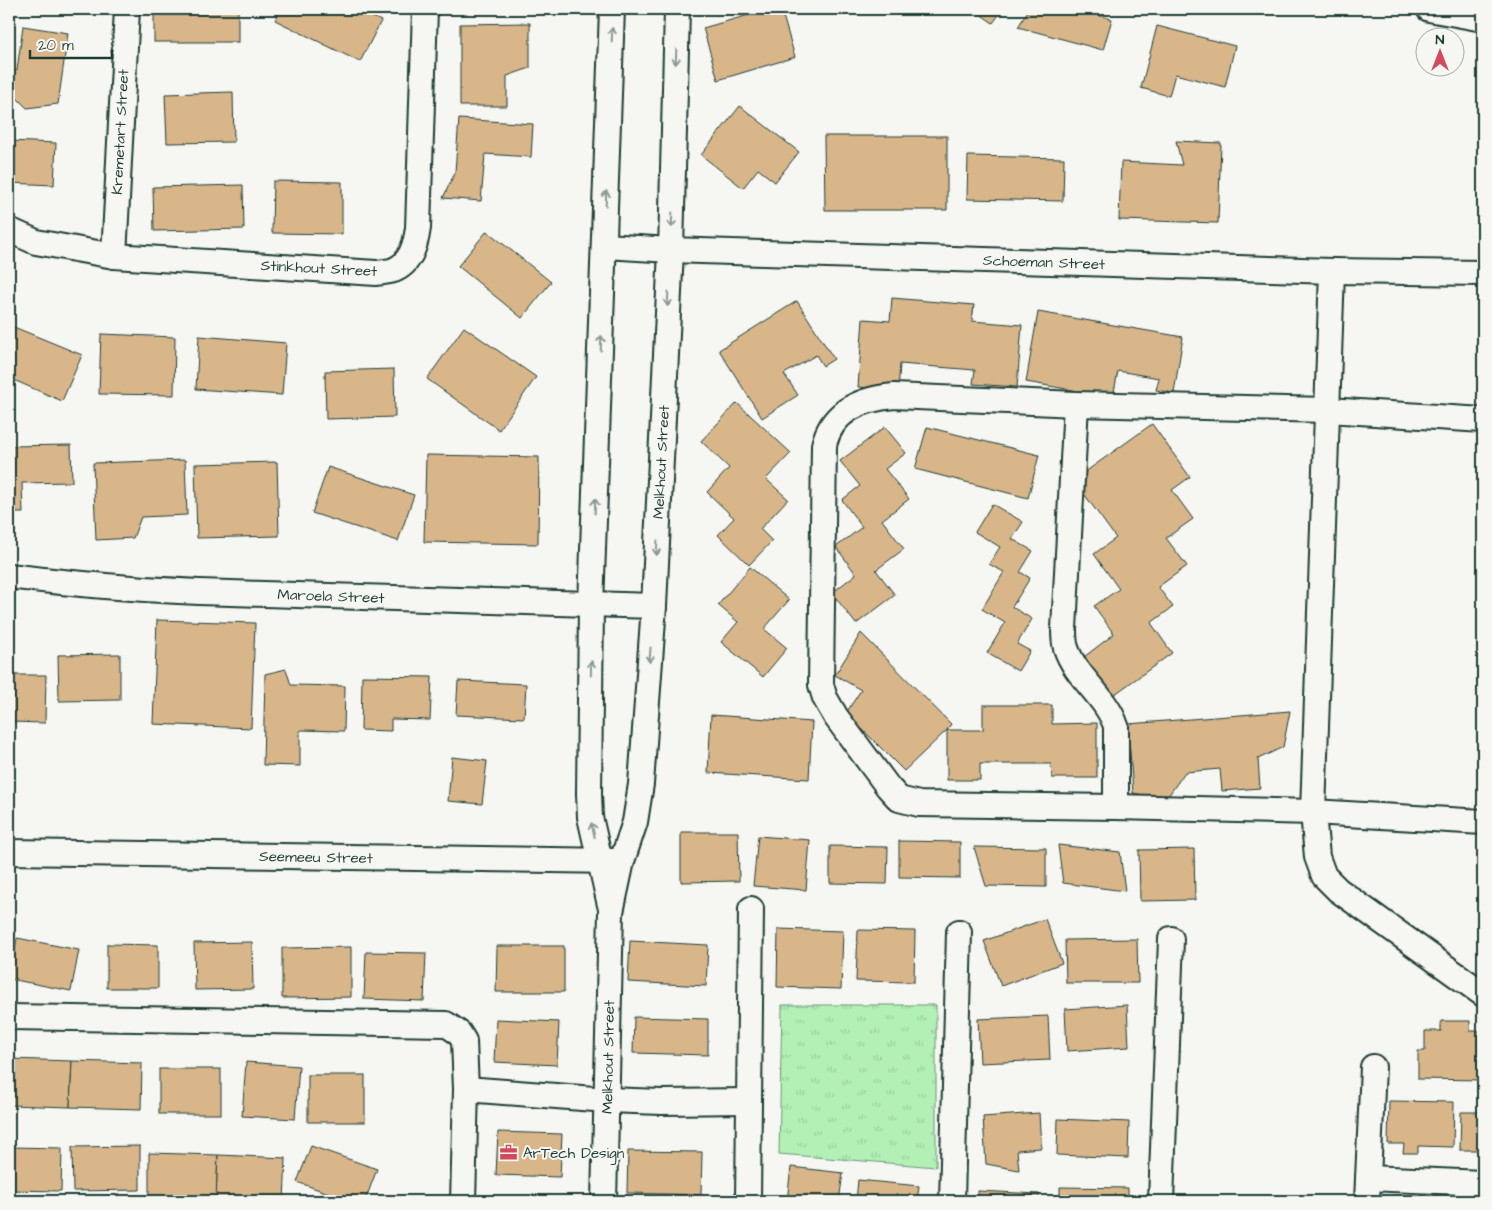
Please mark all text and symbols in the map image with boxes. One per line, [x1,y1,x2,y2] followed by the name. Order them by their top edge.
[607,27,616,43] one-way arrow
[30,28,112,60] scale bar
[1414,28,1464,78] north arrow
[1436,30,1445,50] text: N
[38,35,74,56] text: 20 m
[671,49,681,65] one-way arrow
[107,69,134,195] street label: Kremetart Street
[602,190,611,206] one-way arrow
[667,212,676,228] one-way arrow
[983,250,1105,275] street label: Schoeman Street
[260,255,378,282] street label: Stinkhout Street
[664,290,673,306] one-way arrow
[596,336,606,352] one-way arrow
[648,405,675,519] street label: Melkhout Street
[590,498,600,514] one-way arrow
[652,540,661,556] one-way arrow
[277,584,385,609] street label: Maroela Street
[646,647,655,663] one-way arrow
[586,660,596,676] one-way arrow
[588,823,597,839] one-way arrow
[259,846,373,869] street label: Seemeeu Street
[597,1000,620,1114] street label: Melkhout Street
[499,1143,519,1163] office icon: ArTech Design
[523,1143,625,1165] place label: ArTech Design

